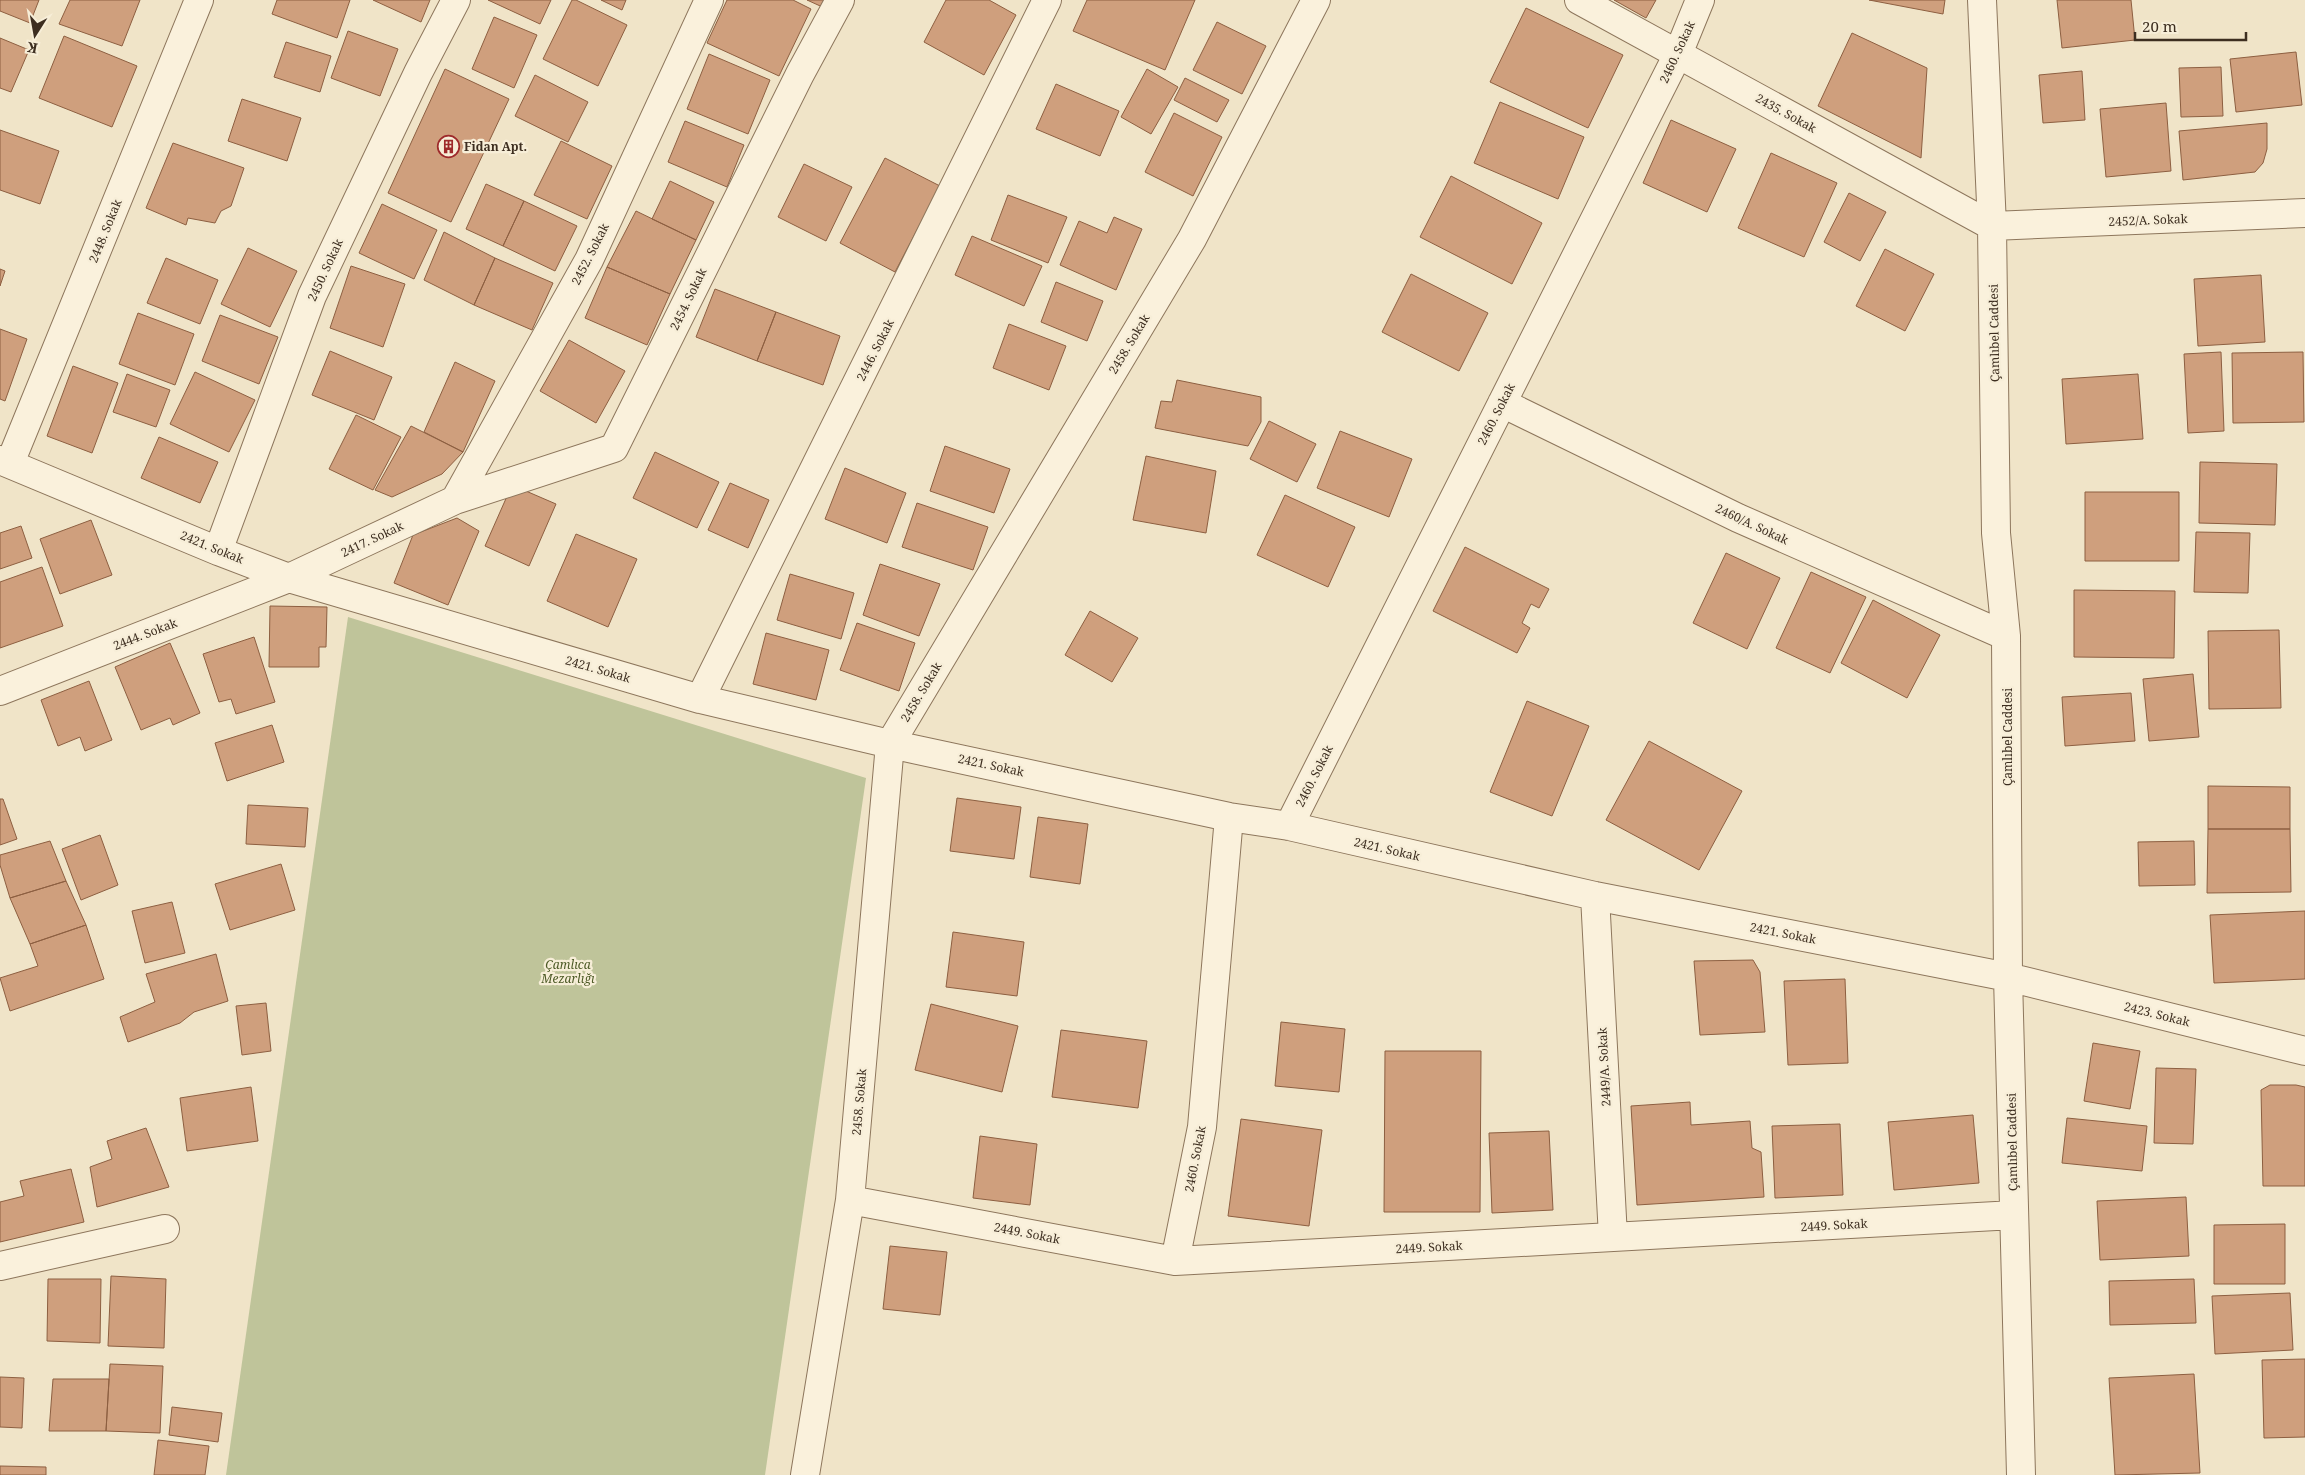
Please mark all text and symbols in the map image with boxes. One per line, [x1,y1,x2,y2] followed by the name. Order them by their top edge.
[10,10,60,60] north arrow
[2135,10,2246,42] scale bar
[2142,16,2177,36] text: 20 m
[1655,17,1699,86] street label: 2460. Sokak
[25,38,39,59] text: K
[1752,89,1820,137] street label: 2435. Sokak
[436,134,460,158] building icon: Fidan Apt.
[464,138,527,155] place label: Fidan Apt.
[85,196,126,265] street label: 2448. Sokak
[2108,210,2189,230] street label: 2452/A. Sokak
[567,219,613,288] street label: 2452. Sokak
[303,235,347,304] street label: 2450. Sokak
[666,264,711,333] street label: 2454. Sokak
[1985,284,2003,382] street label: Çamlıbel Caddesi
[1104,310,1154,377] street label: 2458. Sokak
[852,315,898,384] street label: 2446. Sokak
[1473,379,1519,448] street label: 2460. Sokak
[1713,500,1792,549] street label: 2460/A. Sokak
[338,517,407,561] street label: 2417. Sokak
[178,527,247,568] street label: 2421. Sokak
[111,614,180,654] street label: 2444. Sokak
[563,652,634,687] street label: 2421. Sokak
[896,658,946,725] street label: 2458. Sokak
[1999,688,2016,786] street label: Çamlıbel Caddesi
[1291,741,1337,810] street label: 2460. Sokak
[956,750,1027,781] street label: 2421. Sokak
[1352,833,1423,865] street label: 2421. Sokak
[1748,918,1819,948] street label: 2421. Sokak
[540,956,595,987] park label: Çamlıca Mezarlığı
[2122,998,2193,1031] street label: 2423. Sokak
[1593,1026,1615,1107] street label: 2449/A. Sokak
[848,1067,870,1136] street label: 2458. Sokak
[2003,1093,2021,1191] street label: Çamlıbel Caddesi
[1180,1123,1210,1194] street label: 2460. Sokak
[1800,1215,1869,1235] street label: 2449. Sokak
[992,1218,1063,1248] street label: 2449. Sokak
[1395,1237,1464,1257] street label: 2449. Sokak

